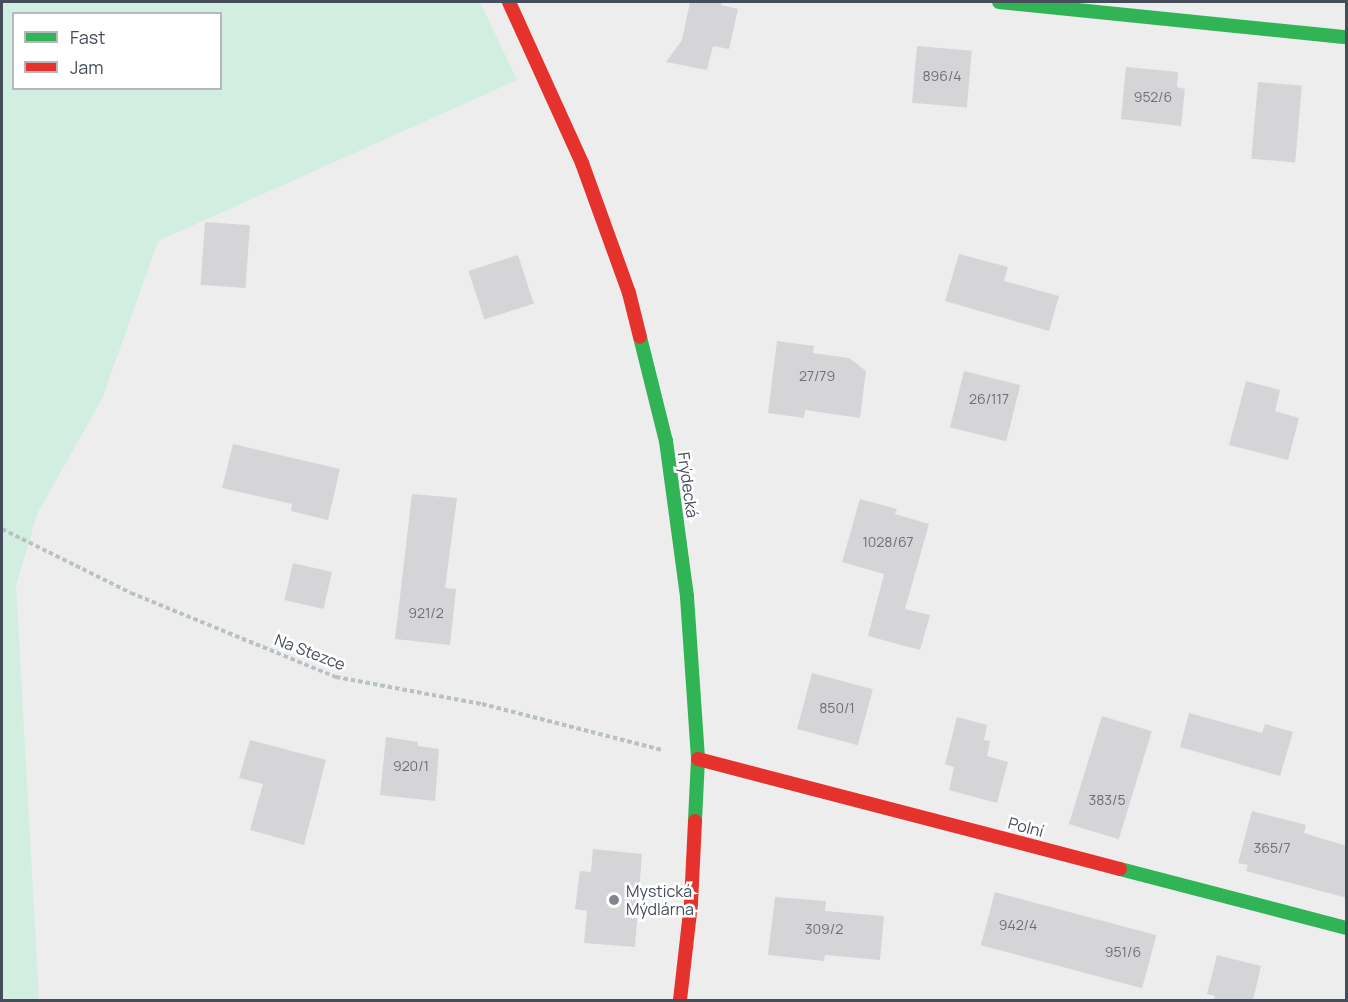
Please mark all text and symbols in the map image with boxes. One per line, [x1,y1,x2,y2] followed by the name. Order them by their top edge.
[12,12,222,90] legend
[70,25,105,49] text: Fast
[70,55,104,79] text: Jam
[922,68,962,84] house number: 896/4
[1134,89,1172,105] house number: 952/6
[799,368,835,384] house number: 27/79
[969,391,1009,407] house number: 26/117
[674,451,702,519] street label: Frýdecká
[862,534,914,550] house number: 1028/67
[408,605,444,621] house number: 921/2
[272,630,348,674] street label: Na Stezce
[819,700,855,716] house number: 850/1
[393,758,429,774] house number: 920/1
[1088,792,1126,808] house number: 383/5
[1006,813,1046,841] street label: Polní
[1254,840,1290,856] house number: 365/7
[626,881,694,919] place label: Mystická Mýdlárna
[607,893,621,907] marker: Mystická Mýdlárna
[999,917,1037,933] house number: 942/4
[805,921,843,937] house number: 309/2
[1105,944,1141,960] house number: 951/6

